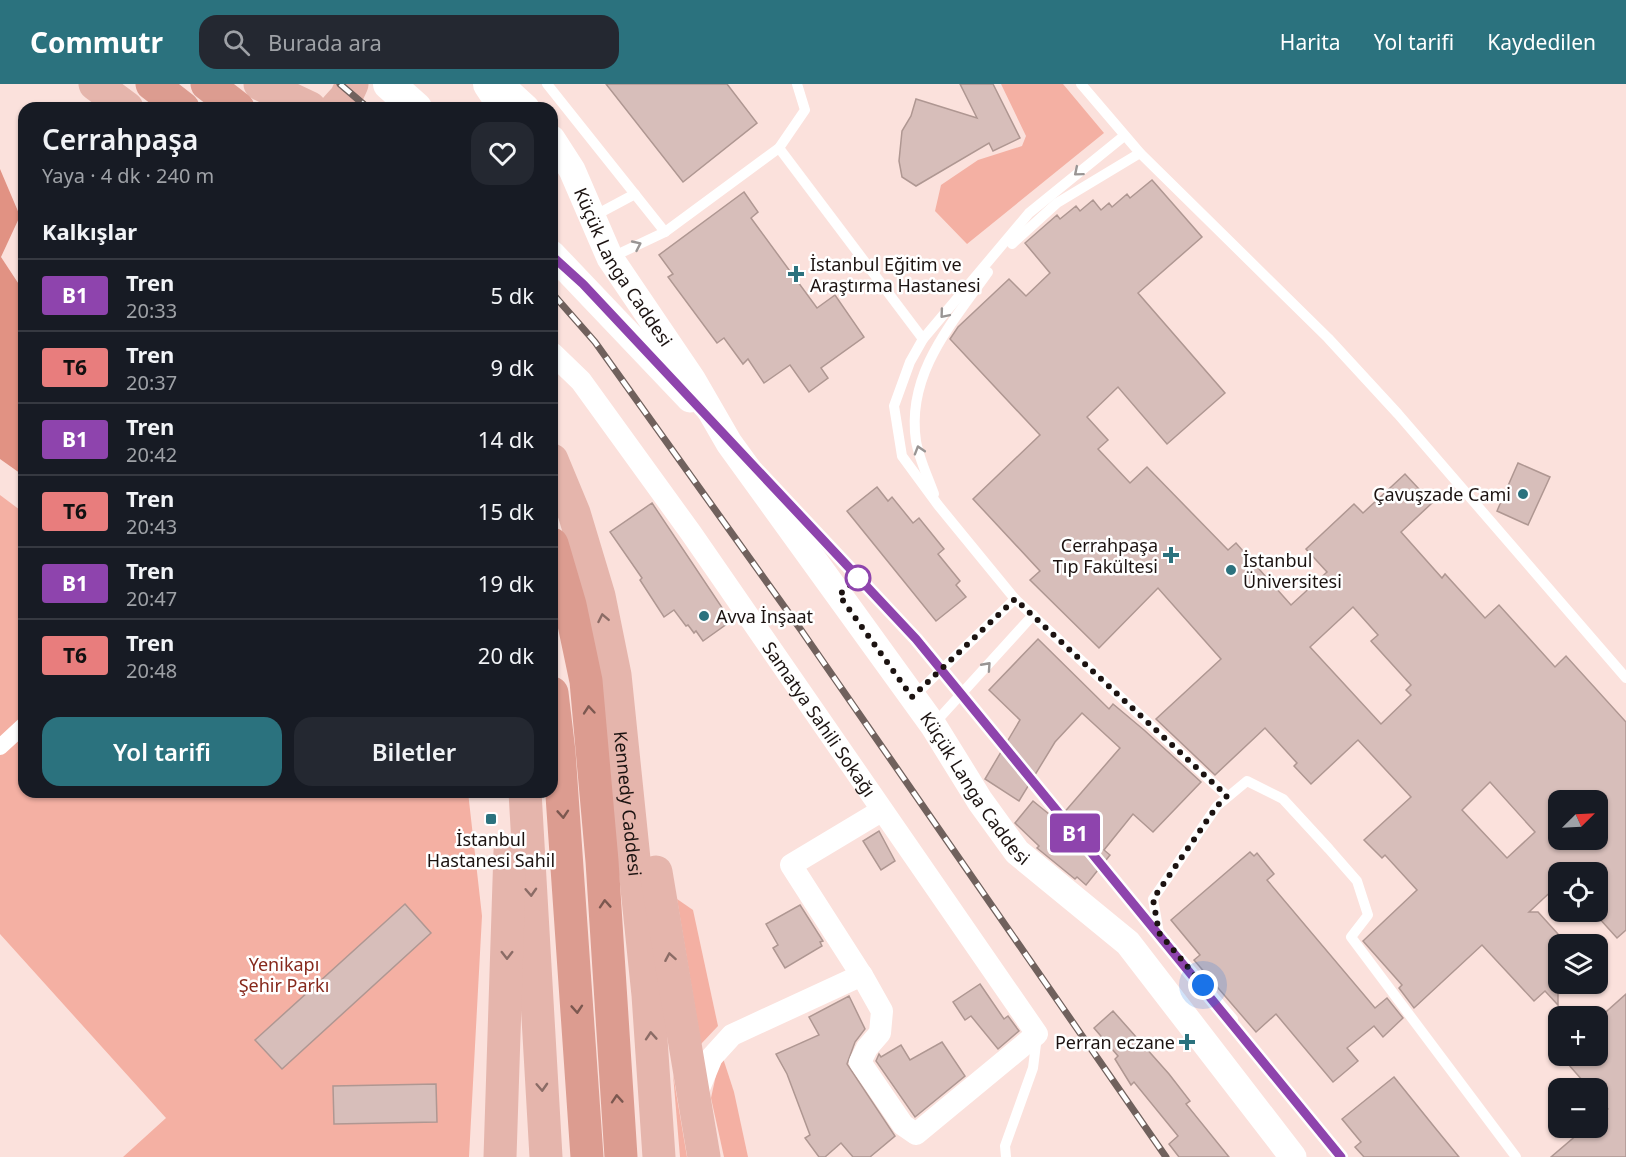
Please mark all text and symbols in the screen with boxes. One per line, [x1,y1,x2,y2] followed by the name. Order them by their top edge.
[199,15,619,69] search box
[30,23,163,61] text: Commutr
[220,26,253,59] icon: search
[268,27,382,57] text: Burada ara
[1280,28,1341,56] text: Harita
[1374,28,1454,56] text: Yol tarifi
[1487,28,1596,56] text: Kaydedilen
[42,120,198,158] text: Cerrahpaşa
[471,122,534,185] button: heart
[42,162,214,189] text: Yaya · 4 dk · 240 m
[1074,165,1085,176] one-way arrow
[569,184,678,351] street label: Küçük Langa Caddesi
[42,216,137,246] text: Kalkışlar
[631,240,642,252] one-way arrow
[810,252,981,297] place label: İstanbul Eğitim ve Araştırma Hastanesi
[787,265,805,283] marker: İstanbul Eğitim ve Araştırma Hastanesi
[126,267,174,297] text: Tren
[490,280,534,310] text: 5 dk
[62,281,88,309] text: B1
[126,297,177,324] text: 20:33
[941,307,952,318] one-way arrow
[126,339,174,369] text: Tren
[490,352,534,382] text: 9 dk
[63,353,87,381] text: T6
[126,369,177,396] text: 20:37
[126,411,174,441] text: Tren
[478,424,534,454] text: 14 dk
[62,425,88,453] text: B1
[126,441,177,468] text: 20:42
[914,445,927,456] one-way arrow
[1373,482,1511,506] place label: Çavuşzade Cami
[126,483,174,513] text: Tren
[1516,487,1530,501] marker: Çavuşzade Cami
[478,496,534,526] text: 15 dk
[63,497,87,525] text: T6
[126,513,177,540] text: 20:43
[1053,533,1158,578] place label: Cerrahpaşa Tıp Fakültesi
[1162,546,1180,564] marker: Cerrahpaşa Tıp Fakültesi
[1243,548,1342,593] place label: İstanbul Üniversitesi
[126,555,174,585] text: Tren
[1224,563,1238,577] marker: İstanbul Üniversitesi
[845,565,871,591] unlabelled marker
[478,568,534,598] text: 19 dk
[62,569,88,597] text: B1
[126,585,177,612] text: 20:47
[716,604,814,628] place label: Avva İnşaat
[697,609,711,623] marker: Avva İnşaat
[597,613,610,623] one-way arrow
[126,627,174,657] text: Tren
[757,637,881,801] street label: Samatya Sahili Sokağı
[478,640,534,670] text: 20 dk
[63,641,87,669] text: T6
[126,657,177,684] text: 20:48
[980,663,991,673] one-way arrow
[582,705,595,714] one-way arrow
[915,707,1035,870] street label: Küçük Langa Caddesi
[42,717,282,786] button: Yol tarifi
[294,717,534,786] button: Biletler
[609,730,648,877] street label: Kennedy Caddesi
[1548,790,1608,850] north arrow
[1548,790,1608,1138] map controls
[556,810,569,819] one-way arrow
[484,812,498,826] marker: İstanbul Hastanesi Sahil
[1048,814,1102,852] line badge: B1
[1062,819,1088,847] text: B1
[427,827,555,872] place label: İstanbul Hastanesi Sahil
[1548,862,1608,922] button: locate
[525,888,538,897] one-way arrow
[598,900,611,909] one-way arrow
[1548,934,1608,994] button: layers
[501,951,513,960] one-way arrow
[239,952,329,997] park label: Yenikapı Şehir Parkı
[665,953,677,962] one-way arrow
[1188,970,1218,1000] your location
[570,1004,583,1013] one-way arrow
[1548,1006,1608,1066] button: +
[1055,1030,1175,1054] place label: Perran eczane
[645,1031,658,1040] one-way arrow
[1180,1035,1194,1049] marker: Perran eczane
[1548,1078,1608,1138] button: −
[536,1082,549,1091] one-way arrow
[611,1094,624,1103] one-way arrow

